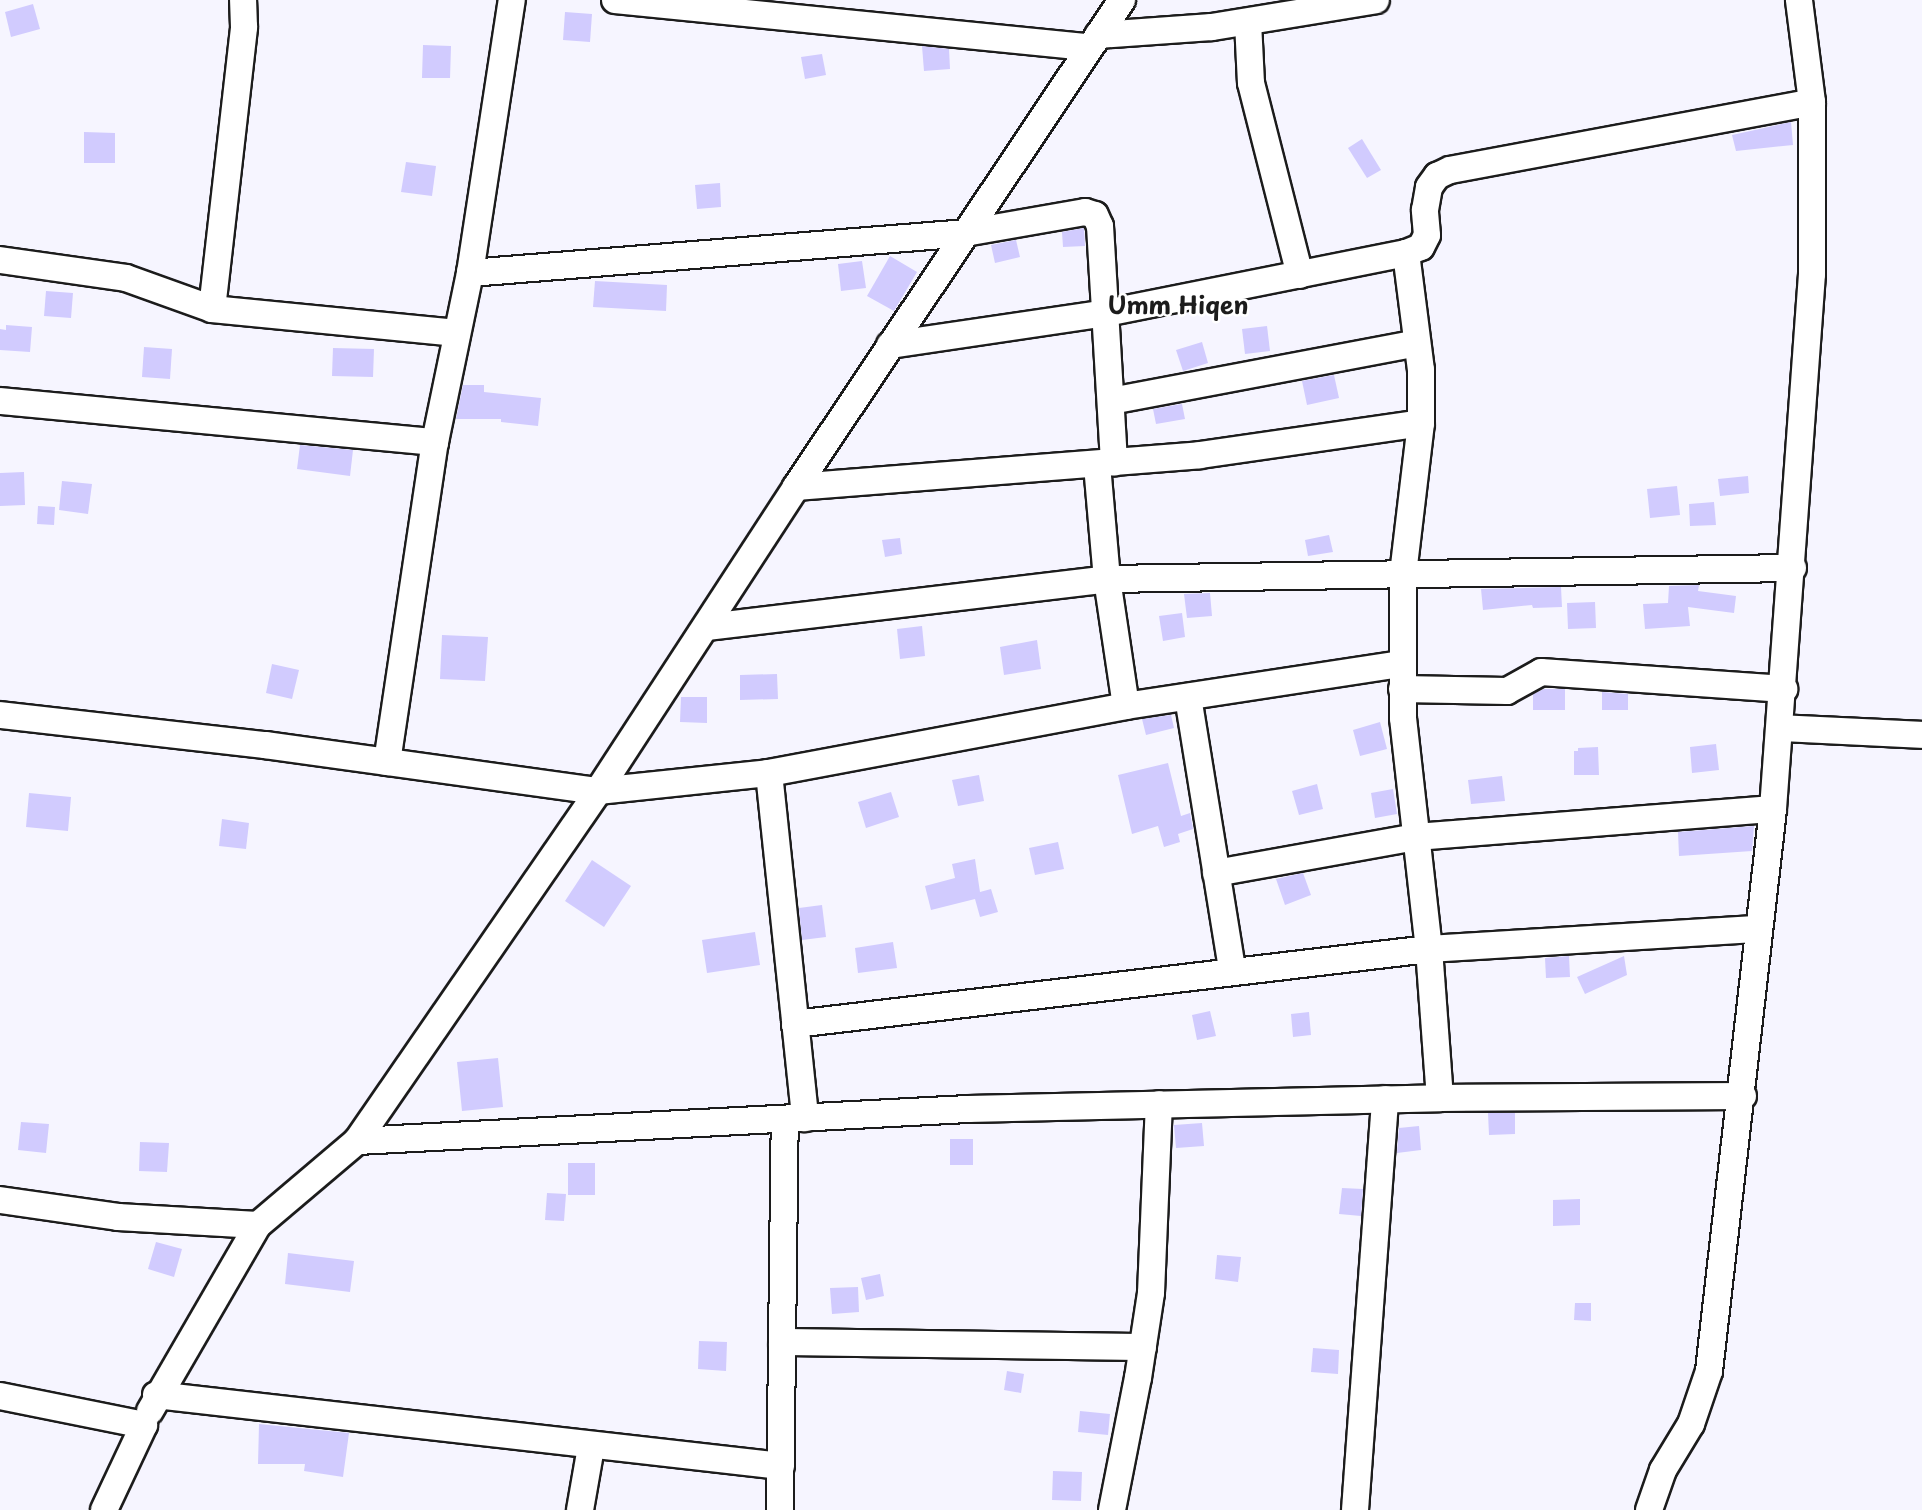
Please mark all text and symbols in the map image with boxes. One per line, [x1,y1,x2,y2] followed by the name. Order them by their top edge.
[1108,291,1248,319] district label: Umm Hiqen

